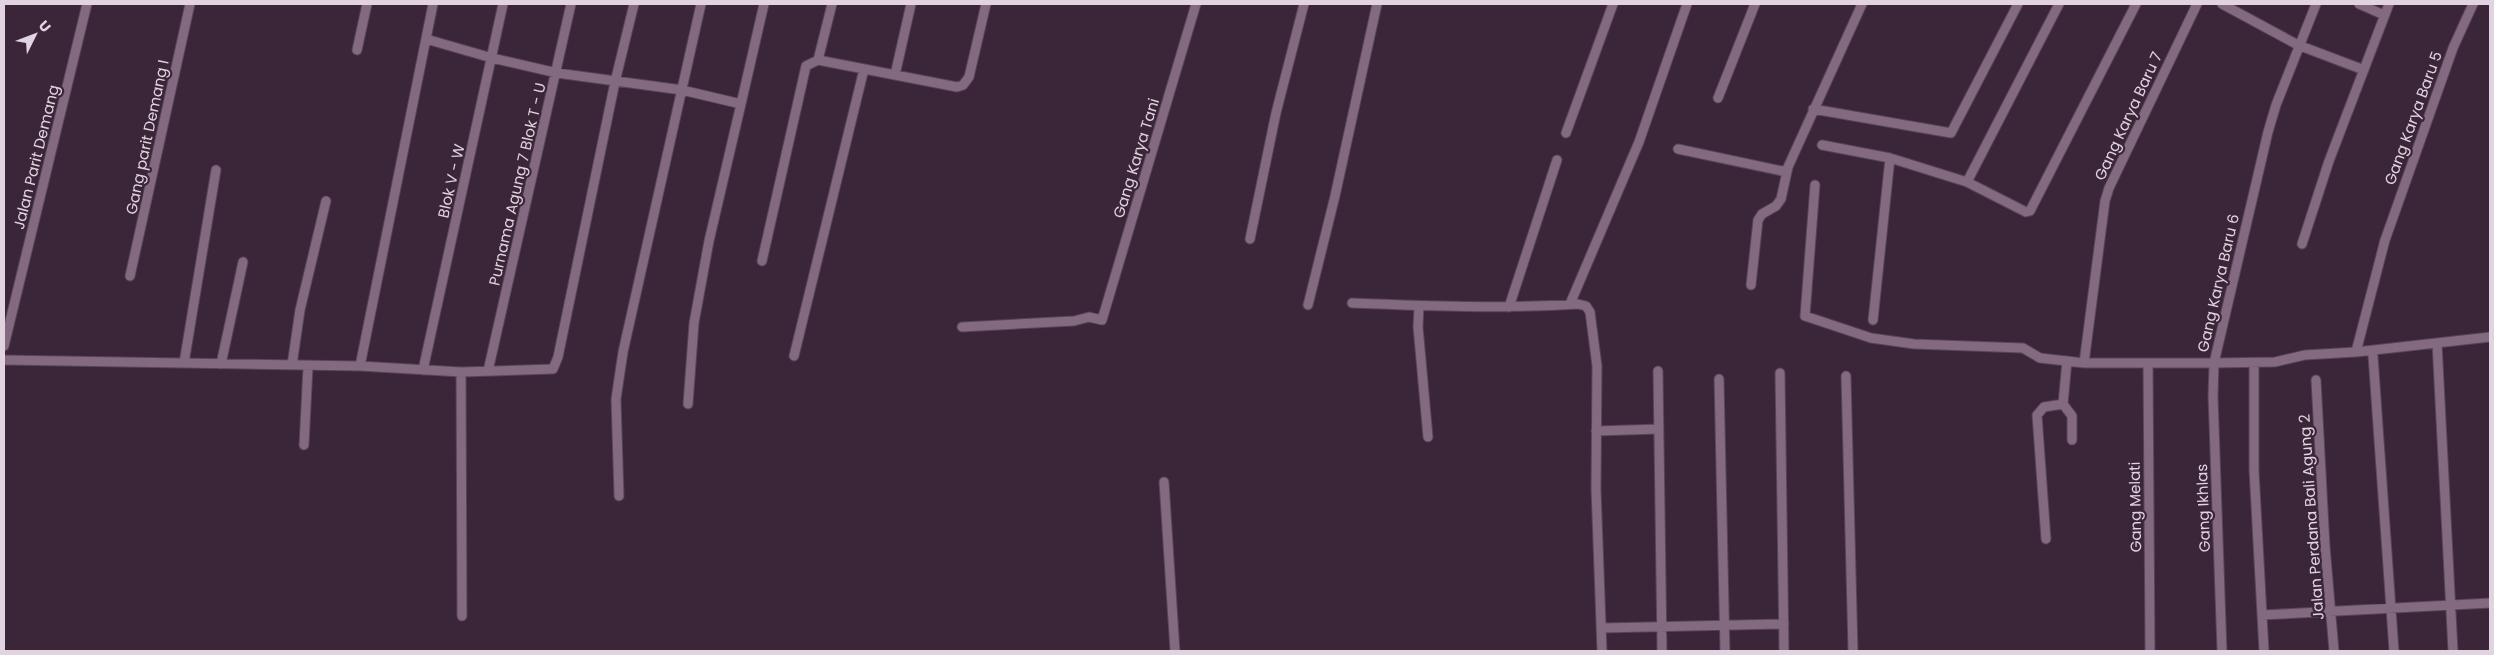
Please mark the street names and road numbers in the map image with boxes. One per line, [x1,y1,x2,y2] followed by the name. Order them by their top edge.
[2089,48,2167,184] street label: Gang Karya Baru 7
[2379,48,2447,188] street label: Gang Karya Baru 5
[120,58,174,216] street label: Gang parit Demang I
[483,80,551,288] street label: Purnama Agung 7 Blok T - U
[8,82,64,232] street label: Jalan Parit Demang
[1108,95,1164,221] street label: Gang Karya Tani
[432,142,470,220] street label: Blok V - W
[2192,212,2244,354] street label: Gang Karya Baru 6
[2293,413,2329,621] street label: Jalan Perdana Bali Agung 2
[2124,461,2146,553] street label: Gang Melati
[2191,463,2215,552] street label: Gang Ikhlas

